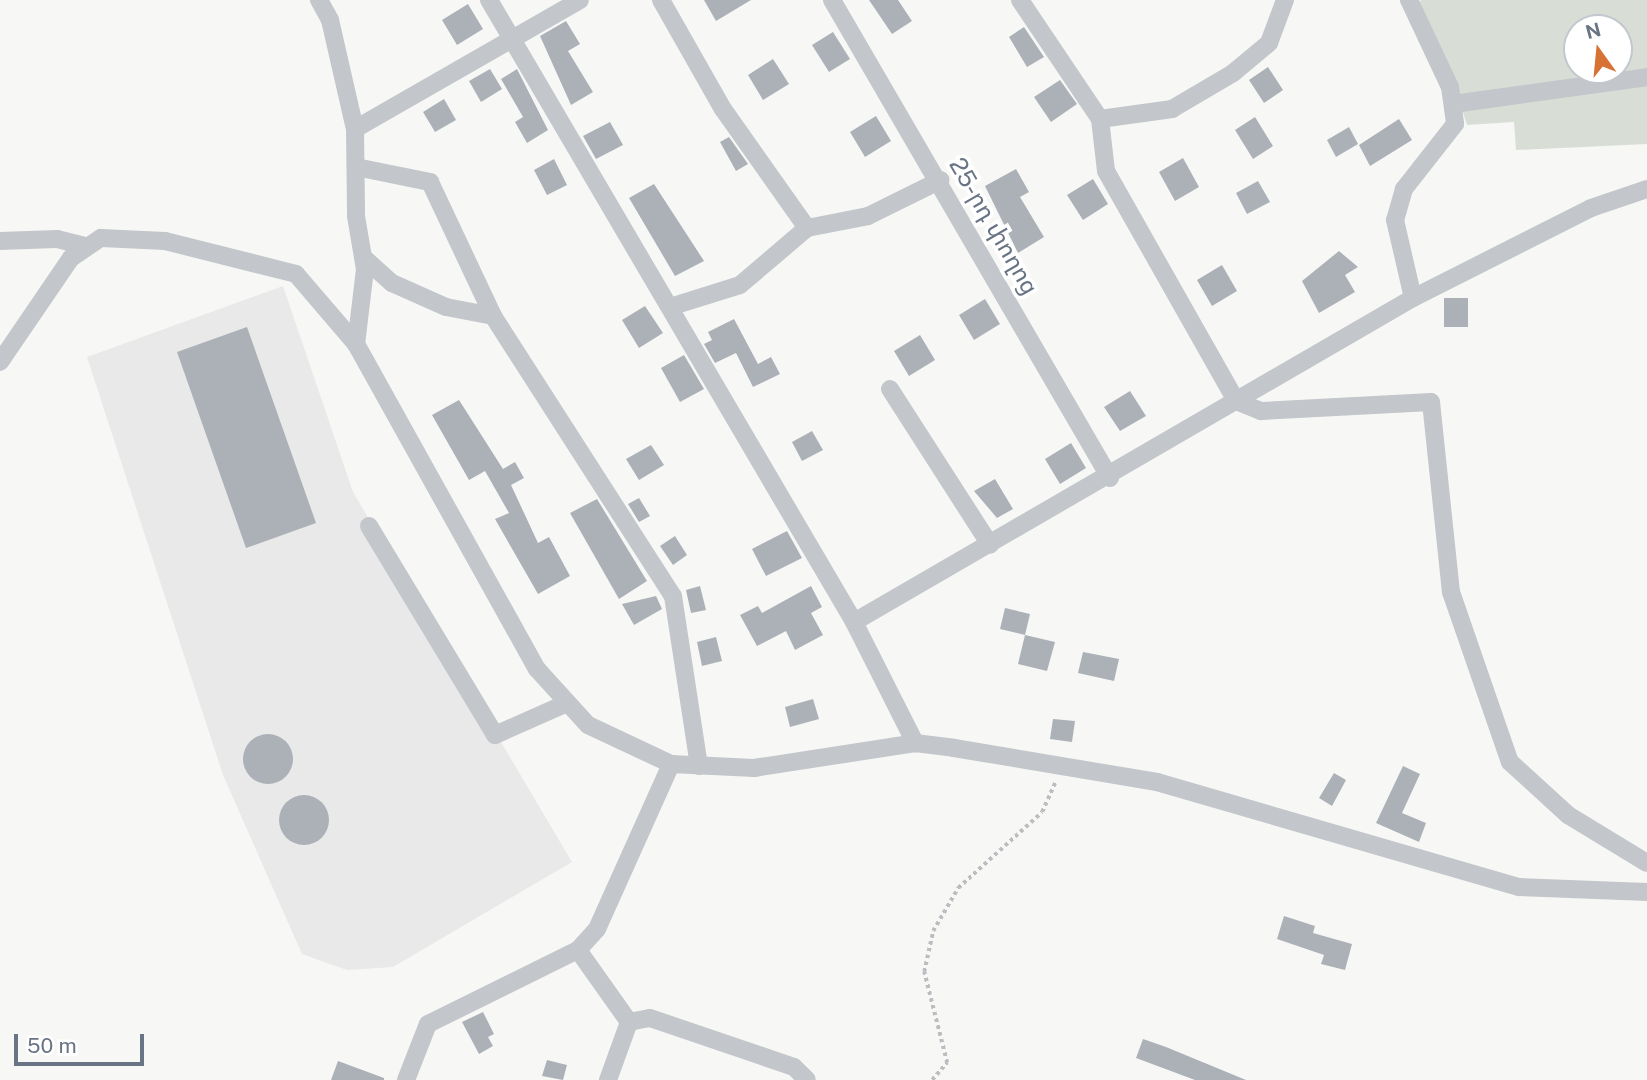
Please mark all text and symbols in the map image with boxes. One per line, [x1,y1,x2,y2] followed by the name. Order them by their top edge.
[1563,14,1633,84] north arrow
[1583,18,1603,43] text: N
[943,152,1045,300] street label: 25-րդ փողոց
[18,1020,147,1064] scale bar
[27,1033,77,1058] text: 50 m

